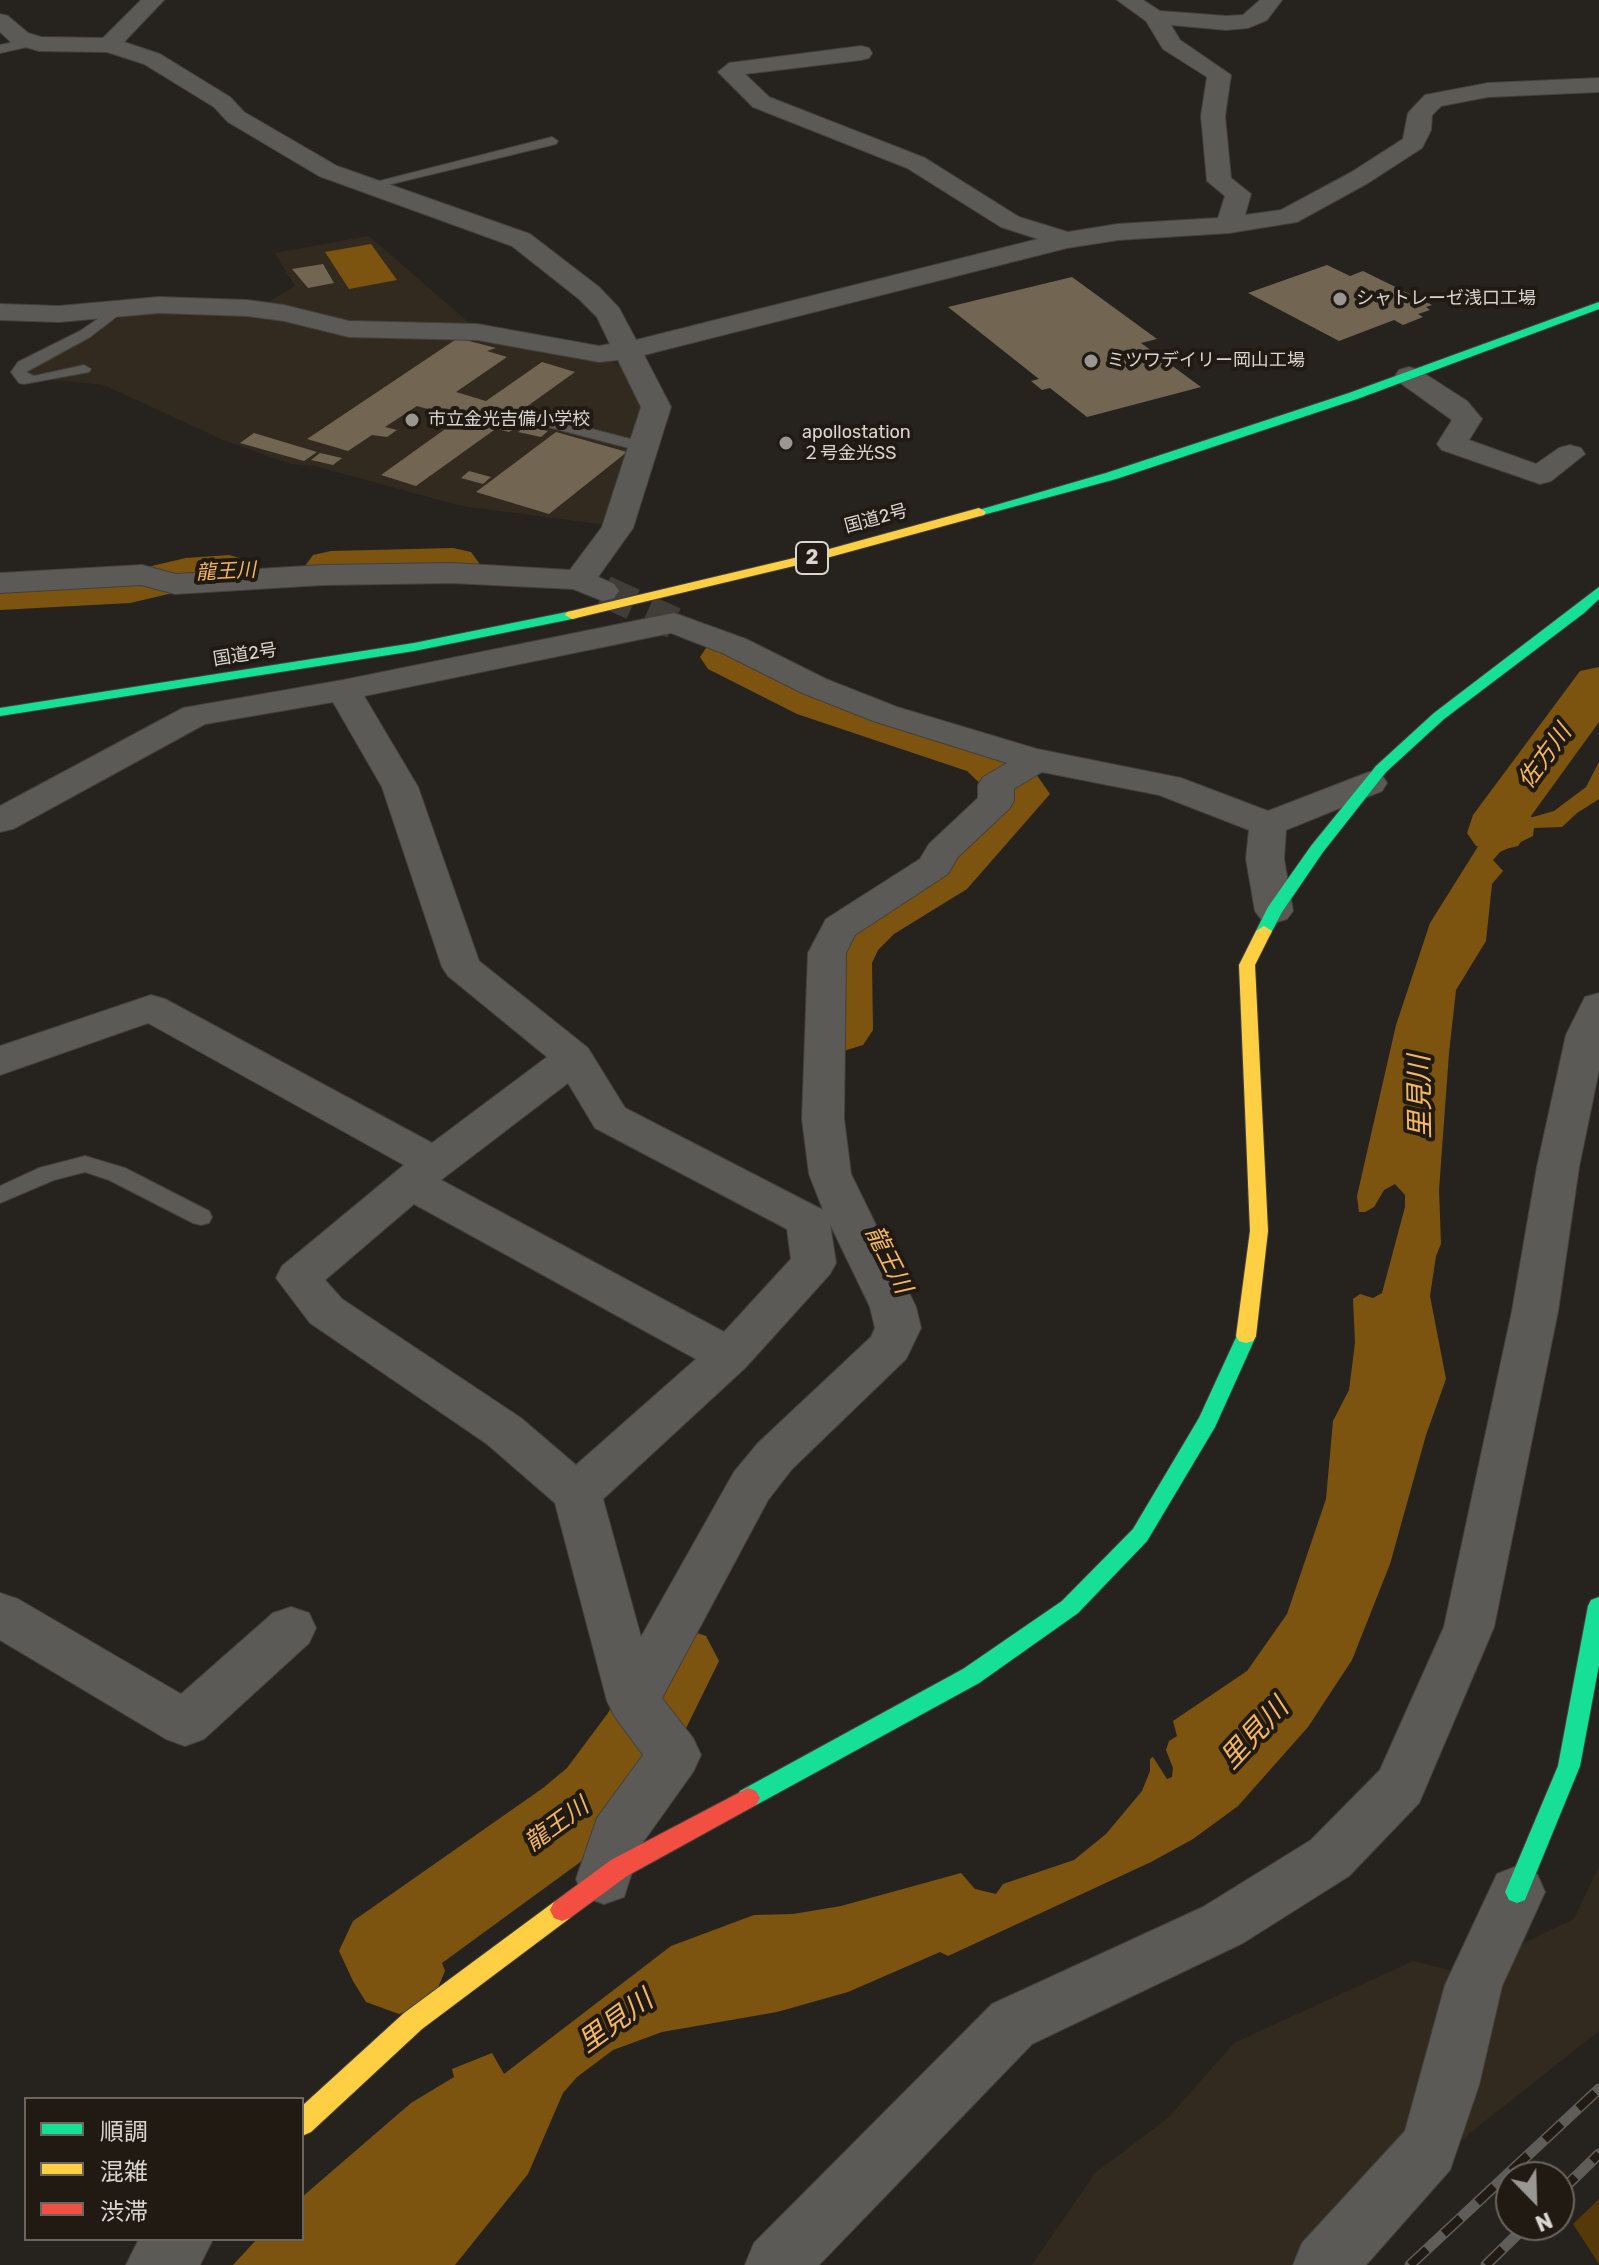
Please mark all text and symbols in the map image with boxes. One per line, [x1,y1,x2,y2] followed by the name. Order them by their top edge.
[1356,288,1536,310] place label: シャトレーゼ浅口工場
[1331,290,1349,308] marker: シャトレーゼ浅口工場
[1107,350,1305,372] place label: ミツワデイリー岡山工場
[1082,352,1100,370] marker: ミツワデイリー岡山工場
[428,409,590,431] place label: 市立金光吉備小学校
[403,411,421,429] marker: 市立金光吉備小学校
[802,422,911,464] place label: apollostation ２号金光SS
[777,434,795,452] marker: apollostation ２号金光SS
[842,500,910,538] street label: 国道2号
[796,542,828,574] road number: 2
[195,558,257,586] water label: 龍王川
[211,639,279,671] street label: 国道2号
[1512,719,1578,795] water label: 佐方川
[1403,1055,1439,1139] water label: 里見川
[859,1221,917,1299] water label: 龍王川
[1214,1692,1296,1776] water label: 里見川
[519,1792,595,1858] water label: 龍王川
[572,1984,660,2060] water label: 里見川
[24,2097,304,2241] legend
[100,2118,148,2146] text: 順調
[100,2158,148,2186] text: 混雑
[1495,2161,1575,2241] north arrow
[100,2198,148,2226] text: 渋滞
[1531,2206,1556,2237] text: N

